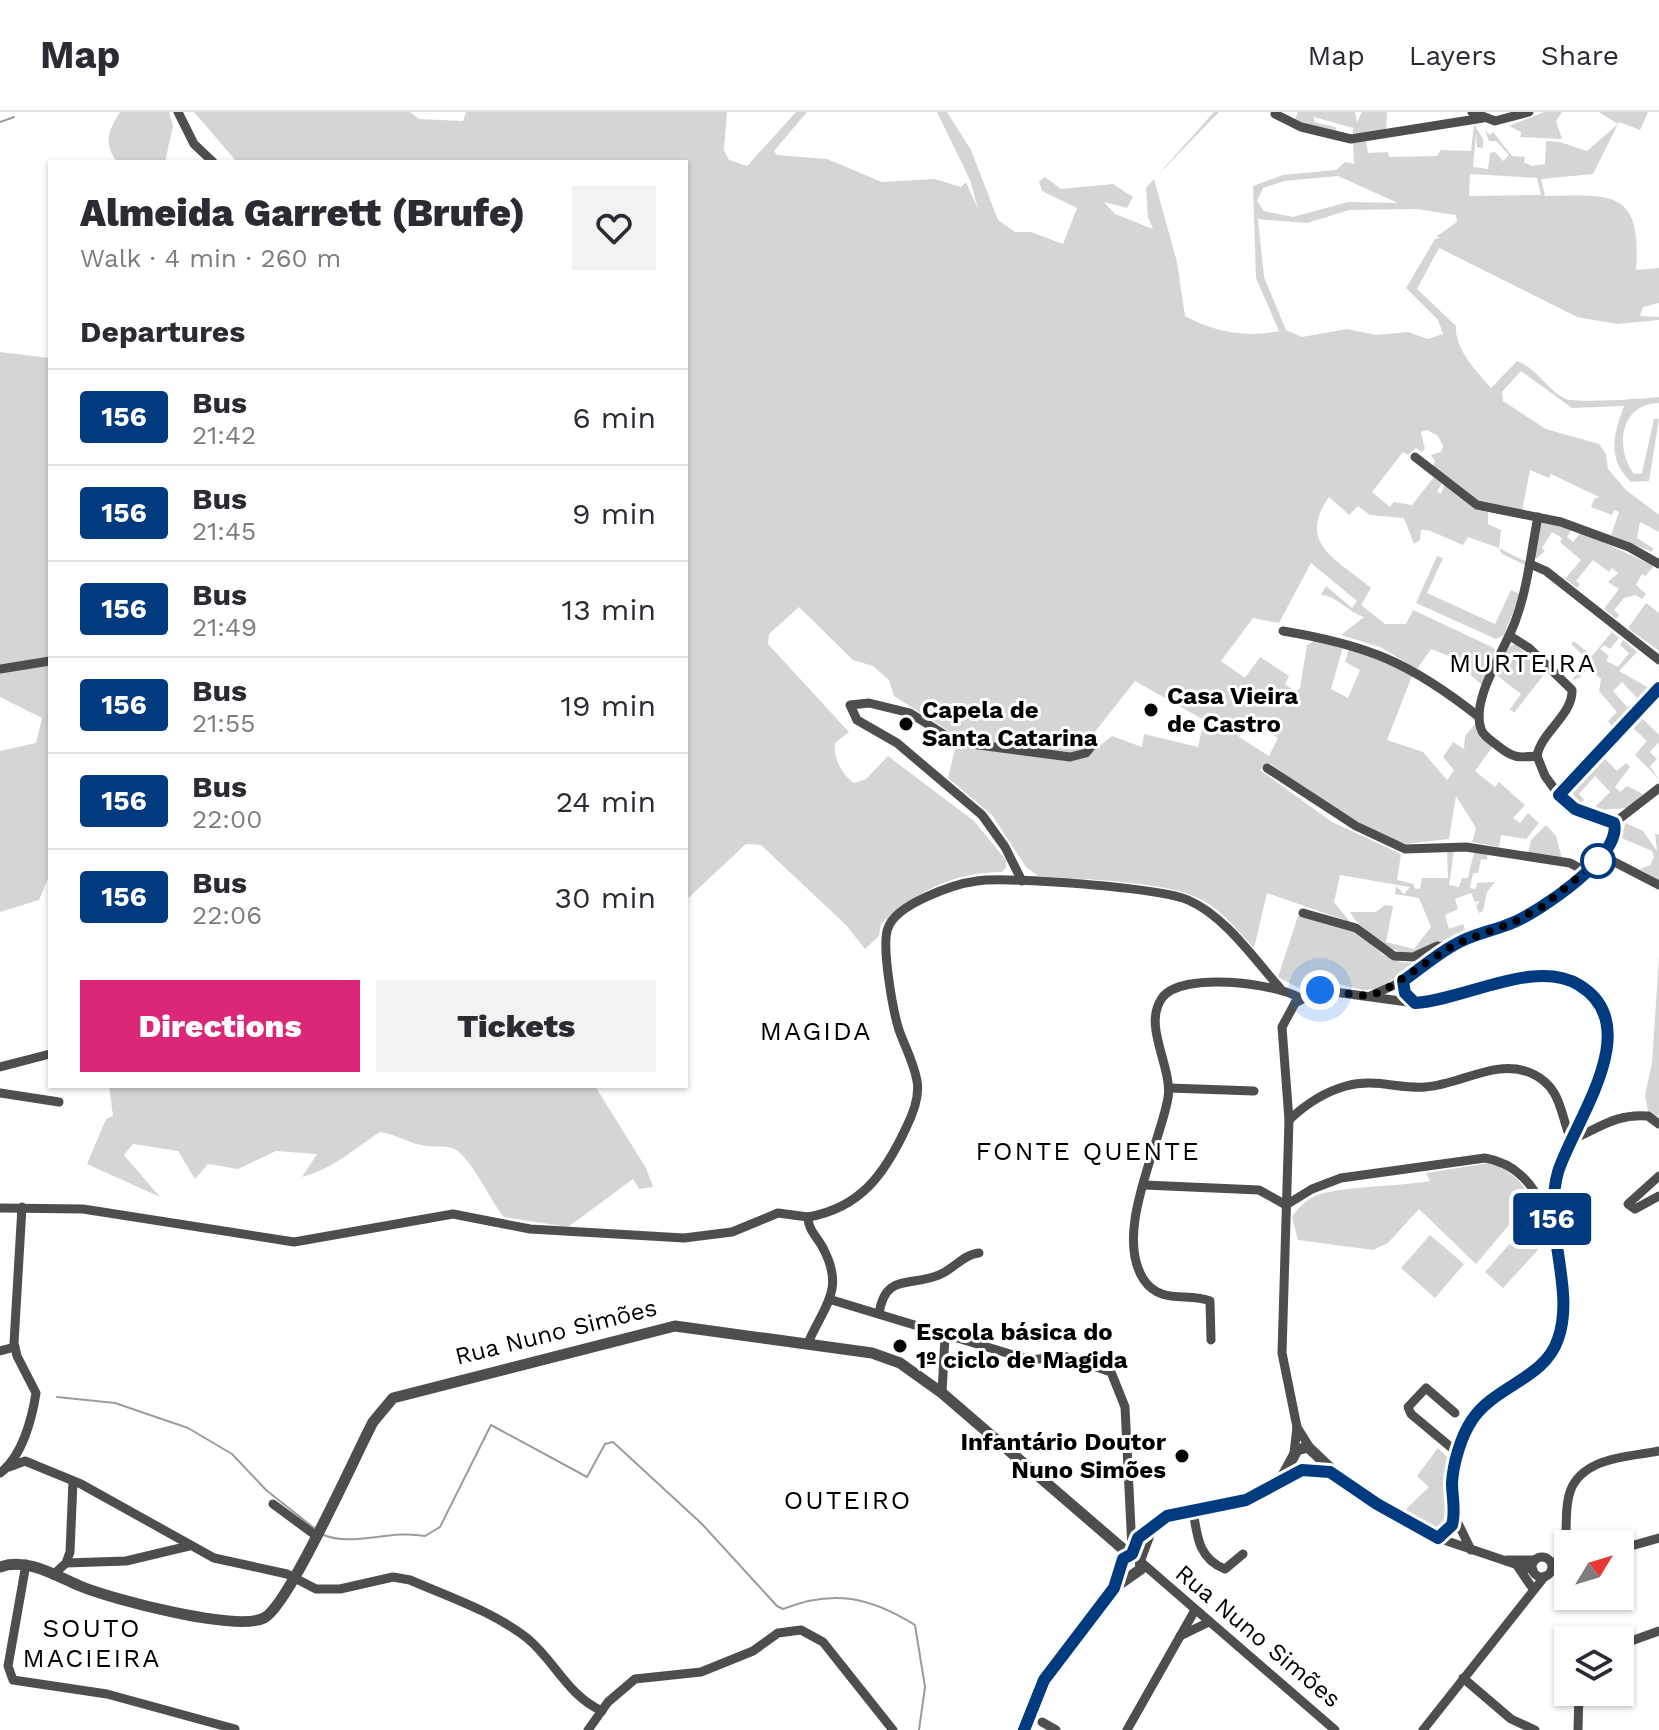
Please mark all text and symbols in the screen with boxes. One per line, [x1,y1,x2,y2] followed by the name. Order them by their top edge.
[40,33,120,77] text: Map
[1308,39,1365,72] text: Map
[1409,39,1497,72] text: Layers
[1541,39,1619,72] text: Share
[572,186,656,270] button: heart
[80,191,525,235] text: Almeida Garrett (Brufe)
[80,243,341,273] text: Walk · 4 min · 260 m
[80,314,245,349] text: Departures
[192,385,247,420] text: Bus
[101,400,147,433] text: 156
[572,400,656,435] text: 6 min
[192,420,256,450] text: 21:42
[192,481,247,516] text: Bus
[101,496,147,529] text: 156
[572,496,656,531] text: 9 min
[192,516,256,546] text: 21:45
[192,577,247,612] text: Bus
[101,592,147,625] text: 156
[561,592,656,627] text: 13 min
[192,612,257,642] text: 21:49
[1449,648,1597,678] district label: MURTEIRA
[192,673,247,708] text: Bus
[1167,682,1298,738] place label: Casa Vieira de Castro
[101,688,147,721] text: 156
[560,688,656,723] text: 19 min
[922,696,1098,752] place label: Capela de Santa Catarina
[1142,701,1160,719] marker: Casa Vieira de Castro
[192,708,255,738] text: 21:55
[897,715,915,733] marker: Capela de Santa Catarina
[192,769,247,804] text: Bus
[101,784,147,817] text: 156
[556,784,656,819] text: 24 min
[192,804,262,834] text: 22:00
[1581,844,1615,878] unlabelled marker
[192,865,247,900] text: Bus
[101,880,147,913] text: 156
[554,880,656,915] text: 30 min
[192,900,262,930] text: 22:06
[1300,970,1340,1010] your location
[80,980,360,1072] button: Directions
[376,980,656,1072] button: Tickets
[760,1016,872,1046] district label: MAGIDA
[975,1136,1201,1166] district label: FONTE QUENTE
[1506,1193,1598,1245] line badge: 156
[1529,1202,1575,1235] text: 156
[452,1293,660,1371] street label: Rua Nuno Simões
[916,1318,1128,1374] place label: Escola básica do 1º ciclo de Magida
[891,1337,909,1355] marker: Escola básica do 1º ciclo de Magida
[960,1428,1167,1484] place label: Infantário Doutor Nuno Simões
[1173,1447,1191,1465] marker: Infantário Doutor Nuno Simões
[784,1485,912,1515] district label: OUTEIRO
[1554,1530,1634,1610] north arrow
[1554,1530,1634,1706] map controls
[1170,1559,1346,1713] street label: Rua Nuno Simões
[22,1613,162,1673] district label: SOUTO MACIEIRA
[1554,1626,1634,1706] button: layers

